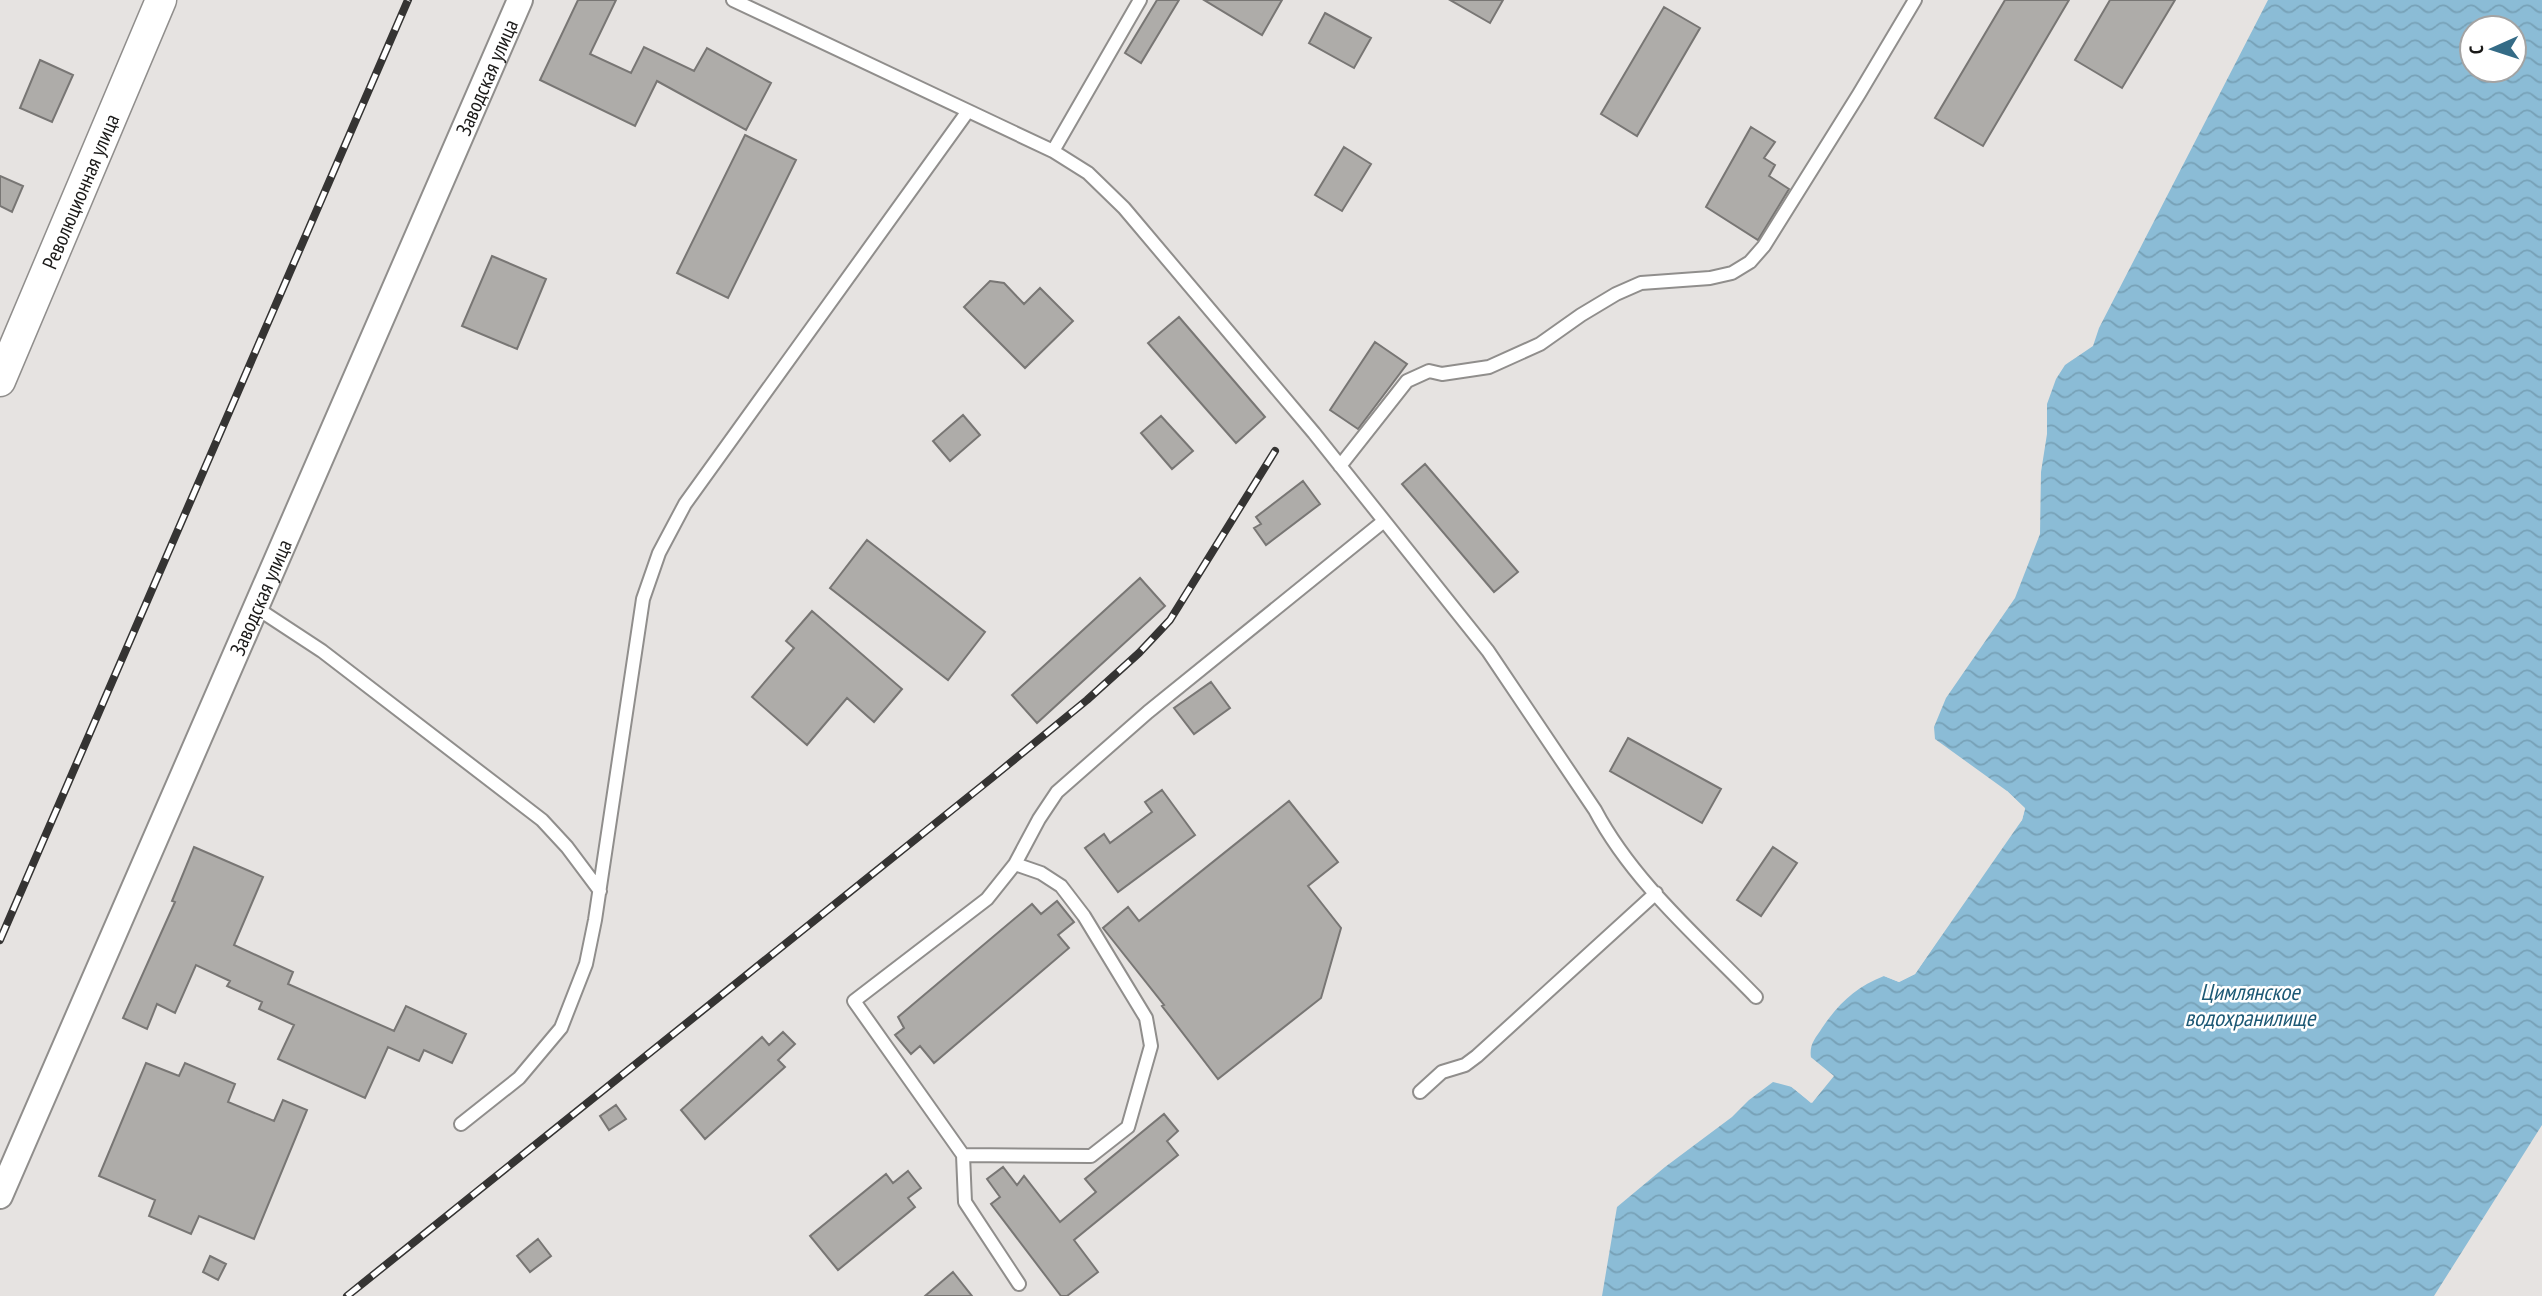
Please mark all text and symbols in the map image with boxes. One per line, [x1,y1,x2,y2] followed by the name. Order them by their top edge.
[2458,14,2528,84] north arrow
[449,15,524,139] street label: Заводская улица
[2464,45,2488,55] text: С
[35,110,125,273] street label: Революционная улица
[223,535,297,659] street label: Заводская улица
[2185,977,2317,1032] water label: Цимлянское водохранилище

